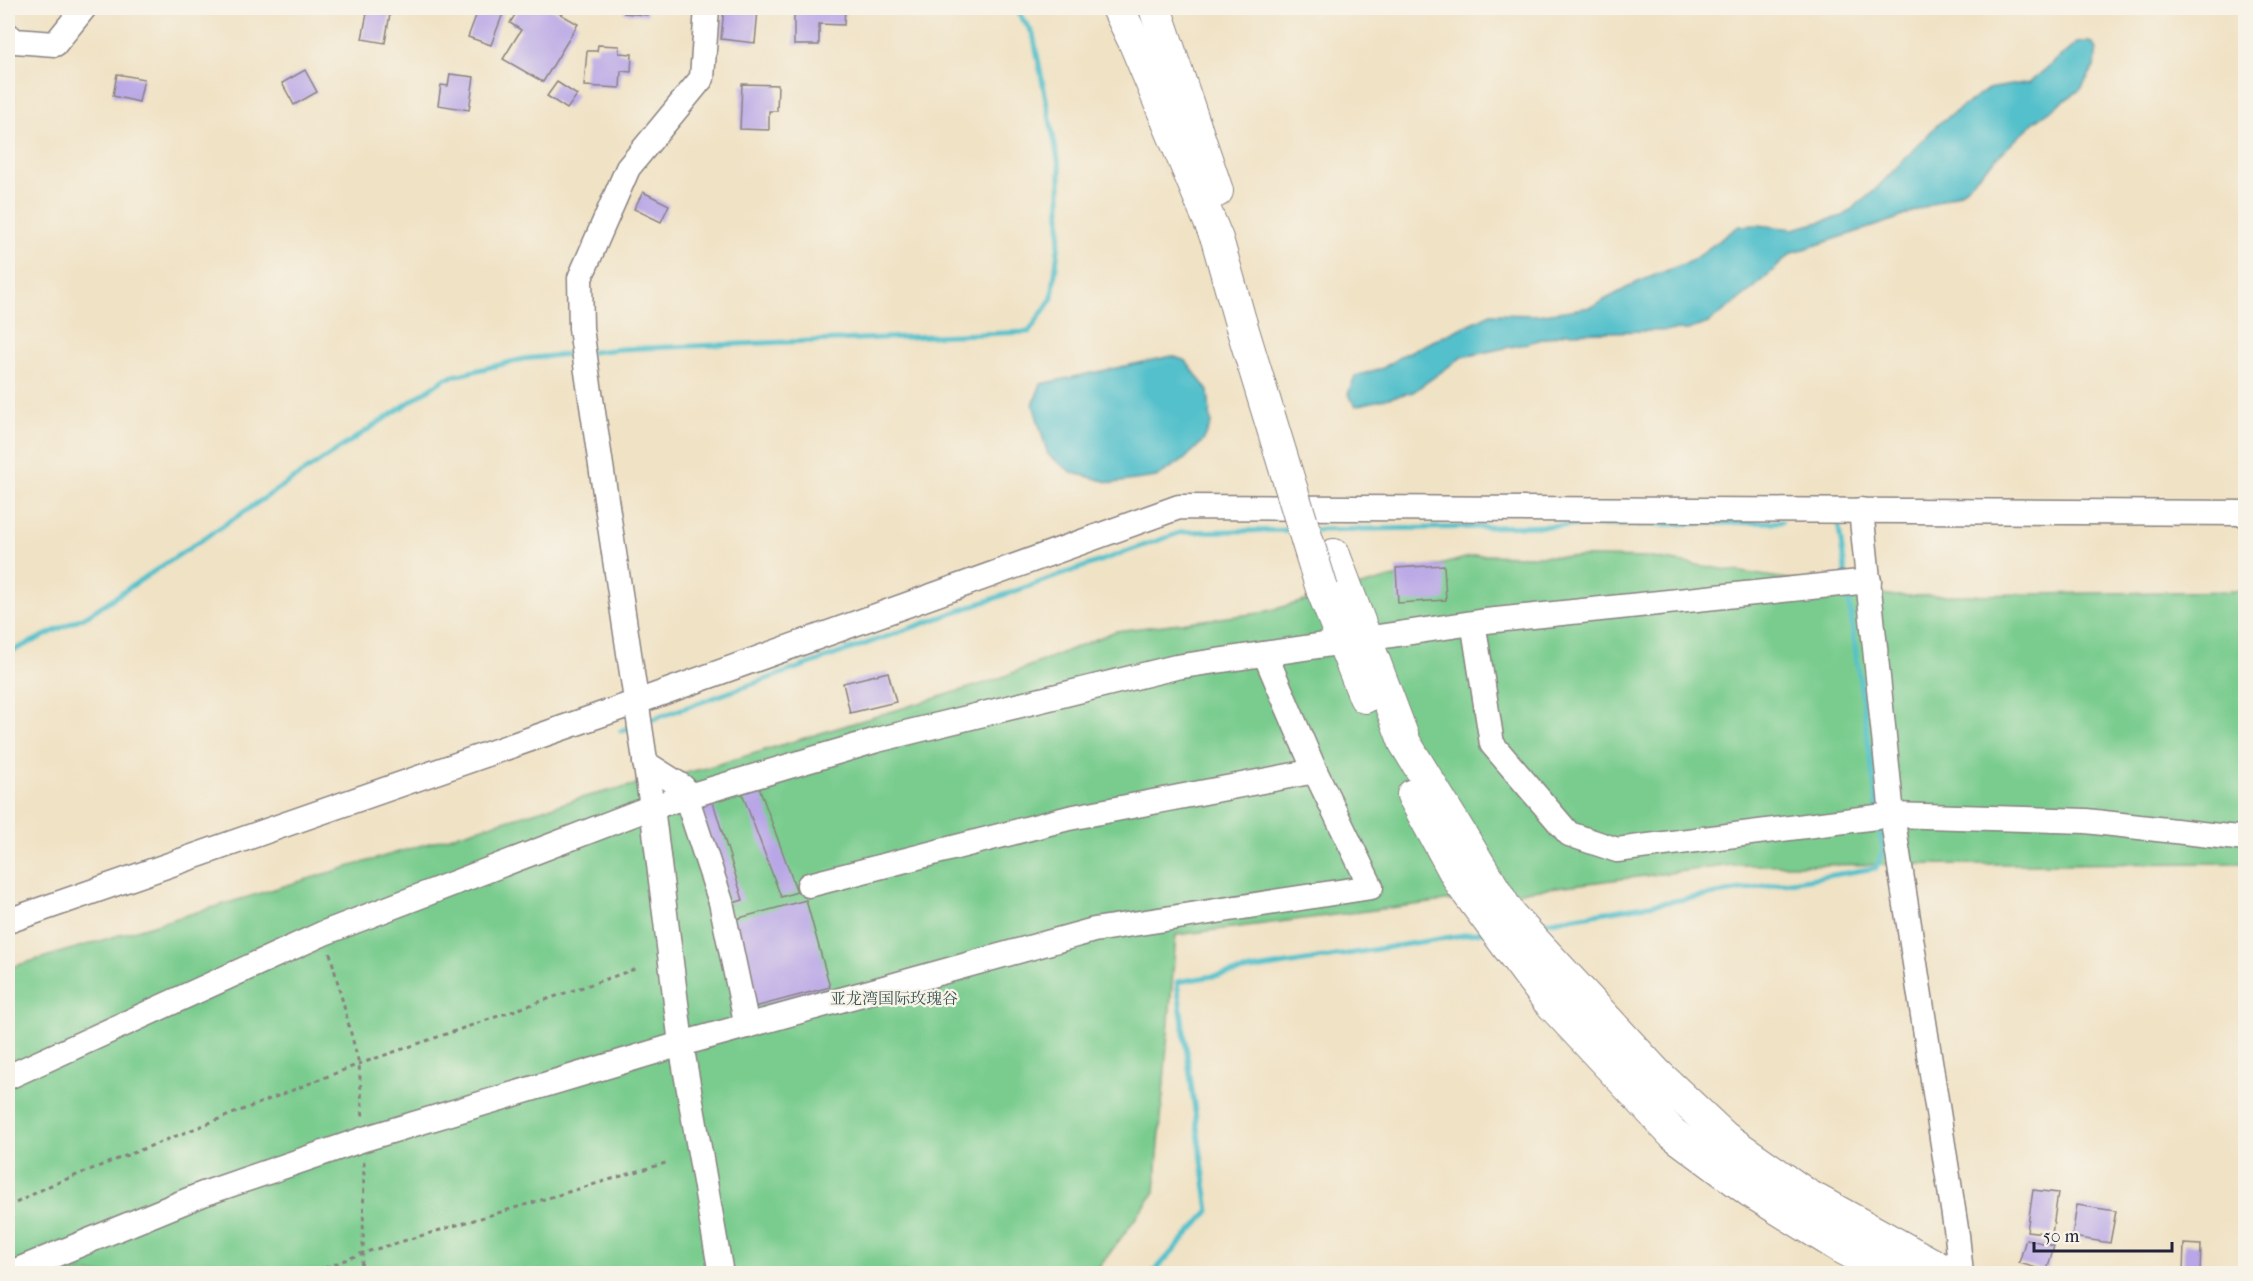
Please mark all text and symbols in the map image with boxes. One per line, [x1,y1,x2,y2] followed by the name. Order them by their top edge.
[830,989,958,1008] park label: 亚龙湾国际玫瑰谷
[2034,1215,2172,1253] scale bar
[2043,1226,2080,1247] text: 50 m

